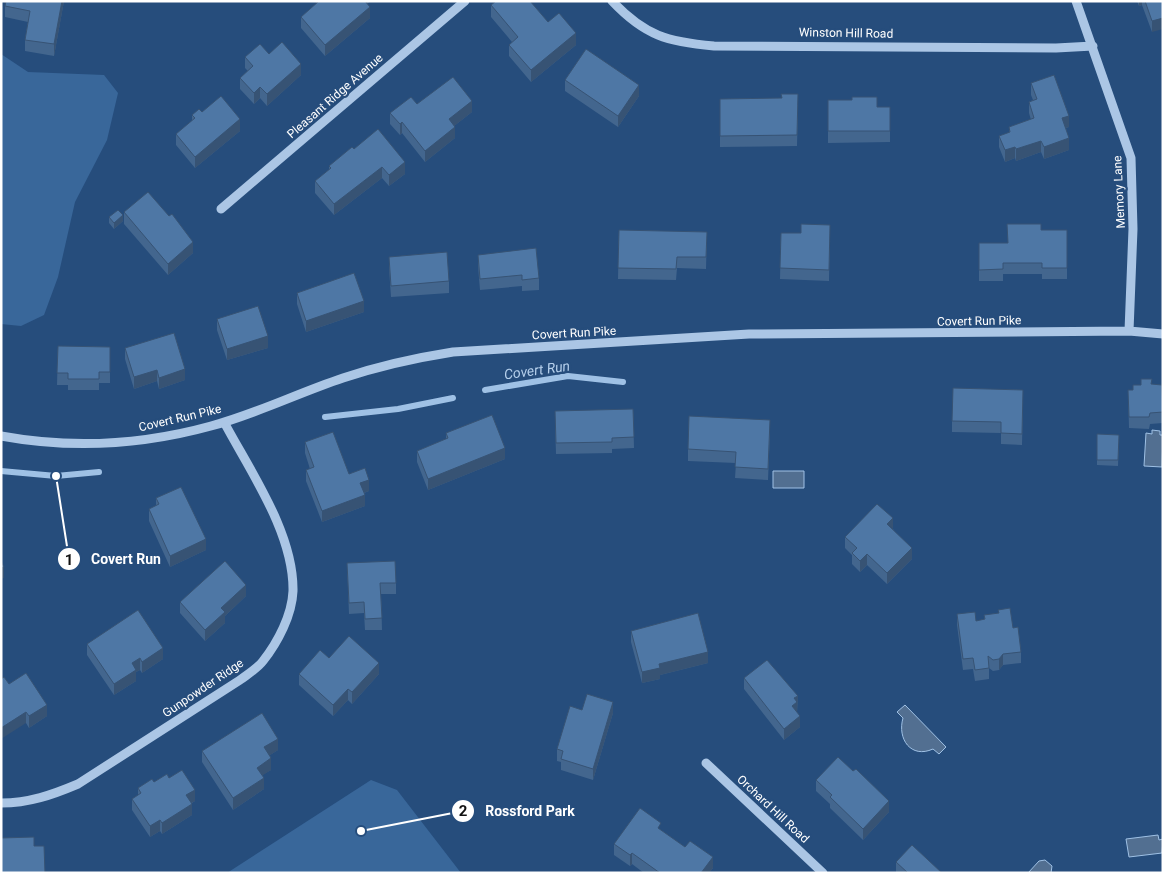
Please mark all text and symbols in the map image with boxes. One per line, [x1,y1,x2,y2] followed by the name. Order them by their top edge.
[799,25,893,41] street label: Winston Hill Road
[284,51,386,141] street label: Pleasant Ridge Avenue
[1110,155,1128,229] street label: Memory Lane
[937,313,1021,329] street label: Covert Run Pike
[532,324,616,342] street label: Covert Run Pike
[503,357,571,383] water label: Covert Run
[137,402,223,434] street label: Covert Run Pike
[56,545,171,574] callout: Covert Run
[65,551,73,569] text: 1
[91,551,161,567] text: Covert Run
[160,656,246,720] street label: Gunpowder Ridge
[734,772,812,846] street label: Orchard Hill Road
[451,797,585,826] callout: Rossford Park
[459,802,468,820] text: 2
[485,803,575,819] text: Rossford Park

